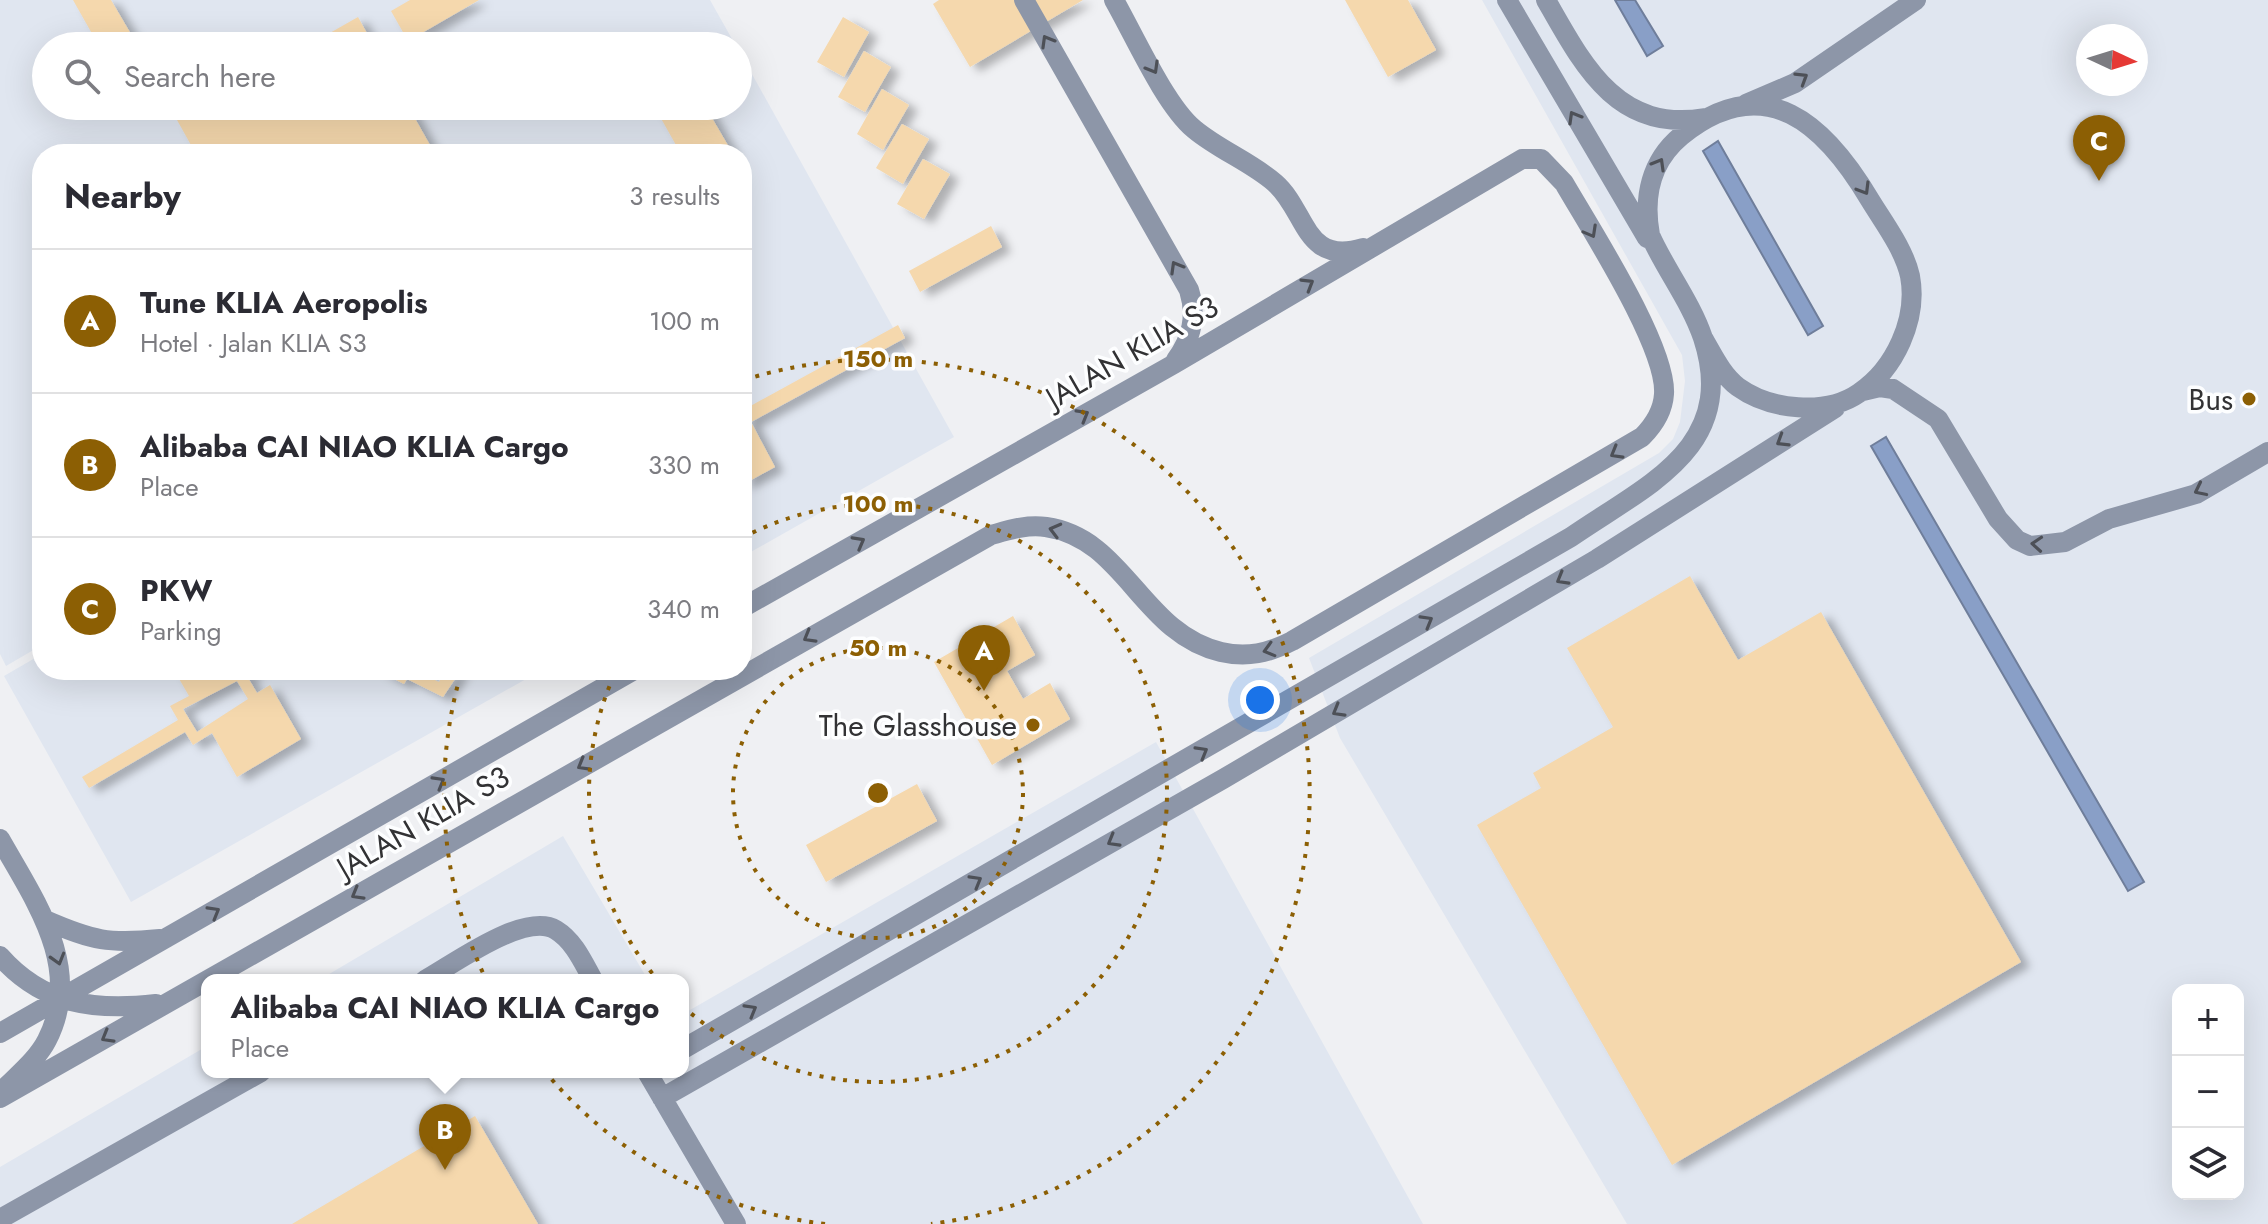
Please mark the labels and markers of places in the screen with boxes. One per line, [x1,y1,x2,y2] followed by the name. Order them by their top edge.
[2073,115,2125,181] pin: C
[2188,378,2233,421] place label: Bus
[2240,390,2258,408] marker: Bus
[958,625,1010,691] pin: A
[819,704,1017,747] place label: The Glasshouse
[1024,716,1042,734] marker: The Glasshouse
[864,779,892,807] centre of rings
[419,1104,471,1170] pin: B

